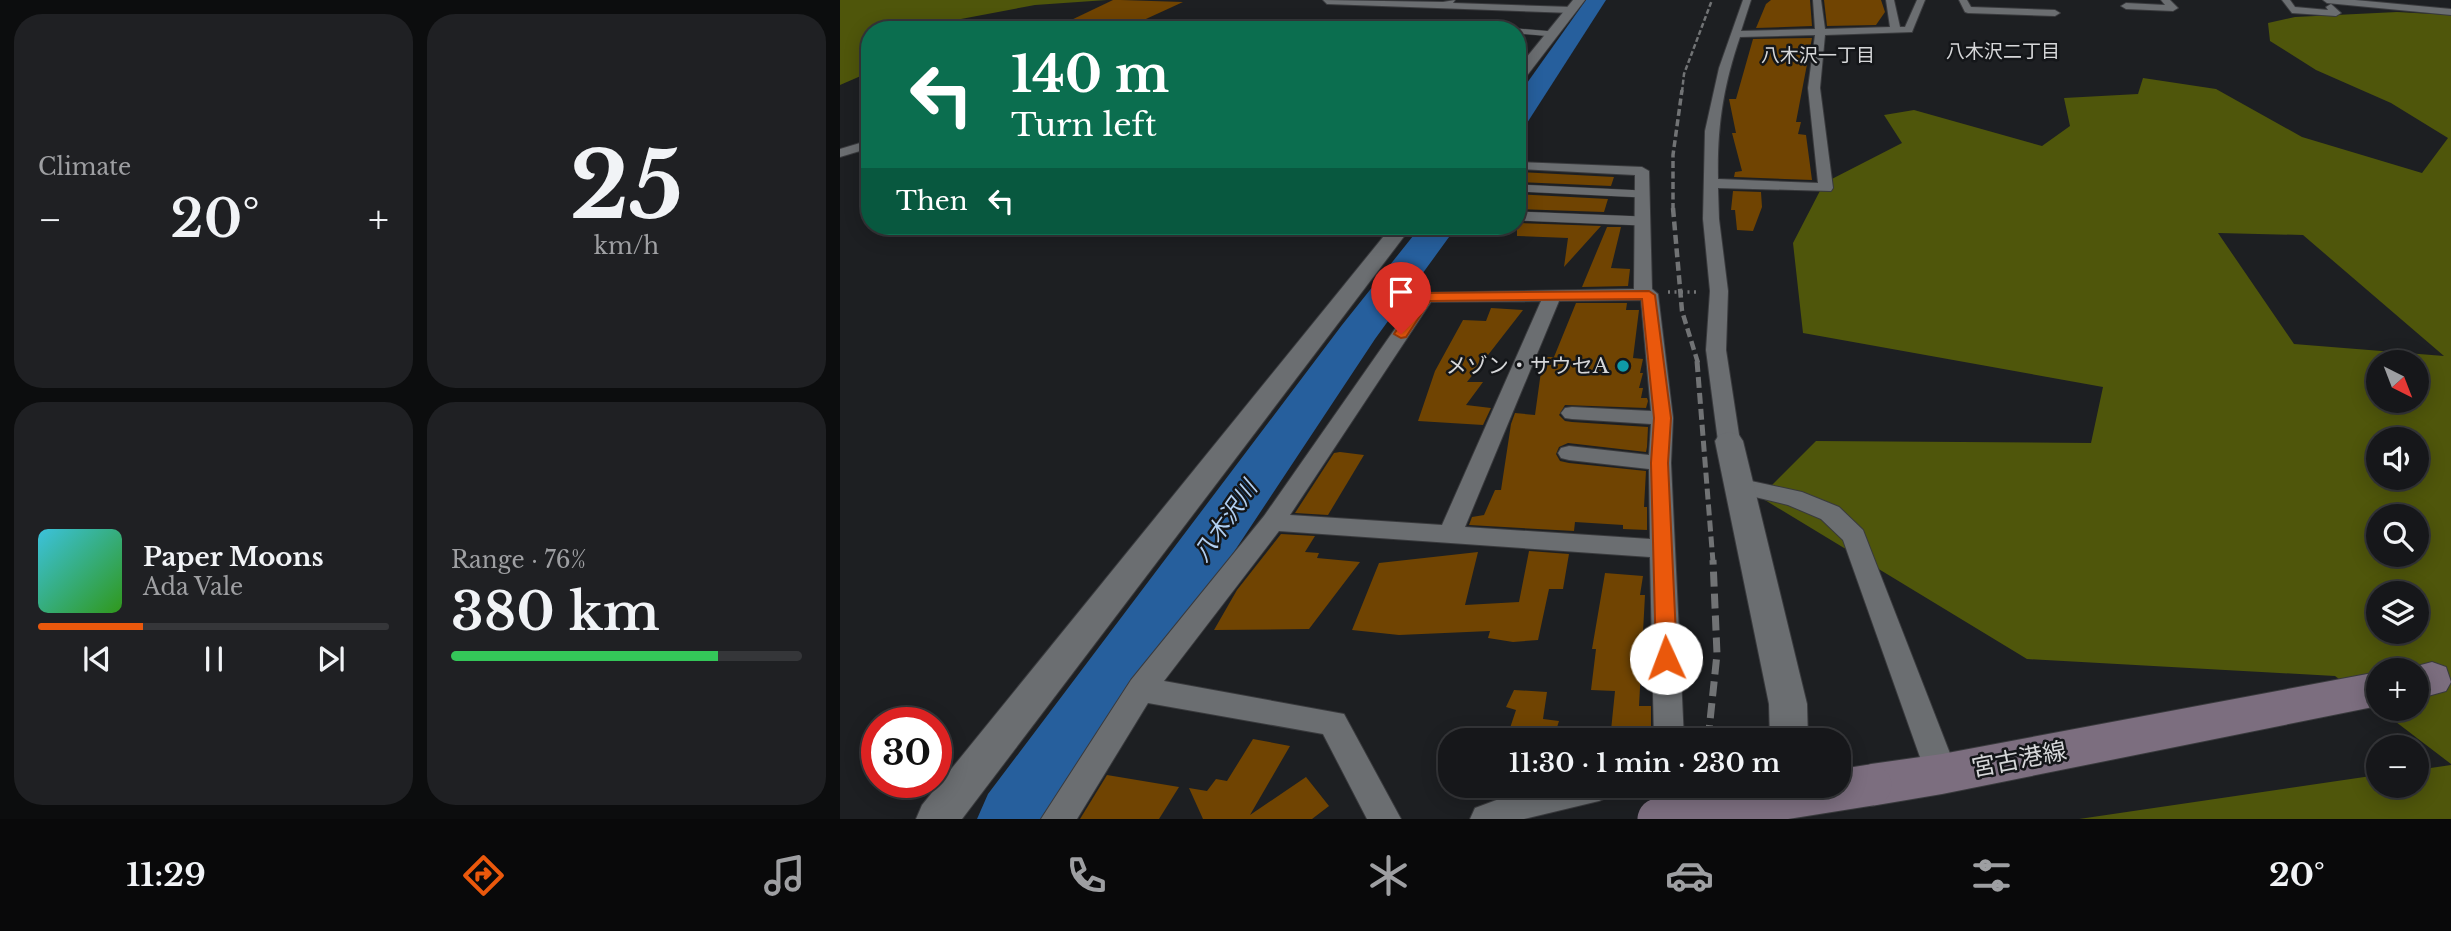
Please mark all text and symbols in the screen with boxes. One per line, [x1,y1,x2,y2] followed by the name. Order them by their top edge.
[1946,40,2060,63] district label: 八木沢二丁目
[1011,44,1169,105] text: 140 m
[1761,44,1875,67] district label: 八木沢一丁目
[896,49,987,140] icon: left
[1011,105,1157,145] text: Turn left
[570,130,683,243] text: 25
[38,153,131,181] text: Climate
[982,182,1020,220] icon: left
[896,185,968,217] text: Then
[170,187,260,251] text: 20°
[38,196,62,243] text: −
[368,196,389,243] text: +
[594,232,659,260] text: km/h
[1371,262,1431,334] pin
[1382,273,1420,311] icon: arrive
[2366,350,2429,413] north arrow
[2366,350,2429,798] map controls
[1446,353,1610,379] place label: メゾン・サウセA
[1615,358,1631,374] marker: メゾン・サウセA
[2366,427,2429,490] button: sound
[1187,473,1265,567] water label: 八木沢川
[2366,504,2429,567] button: search
[143,541,324,573] text: Paper Moons
[451,546,586,574] text: Range · 76%
[143,573,243,601] text: Ada Vale
[451,580,660,644] text: 380 km
[2366,581,2429,644] button: layers
[1629,621,1703,695] position arrow
[78,640,116,678] icon: previous
[195,640,233,678] icon: pause
[312,640,350,678] icon: next
[2366,658,2429,721] button: +
[861,707,952,798] speed limit sign: 30
[2366,735,2429,798] button: −
[1969,736,2069,782] street label: 宮古港線
[1509,747,1780,779] text: 11:30 · 1 min · 230 m
[459,851,508,900] icon: directions
[760,851,809,900] icon: music
[1062,851,1111,900] icon: phone
[1364,851,1413,900] icon: climate
[1665,851,1714,900] icon: car
[1967,851,2016,900] icon: filters
[126,855,206,895] text: 11:29
[2269,855,2325,895] text: 20°

